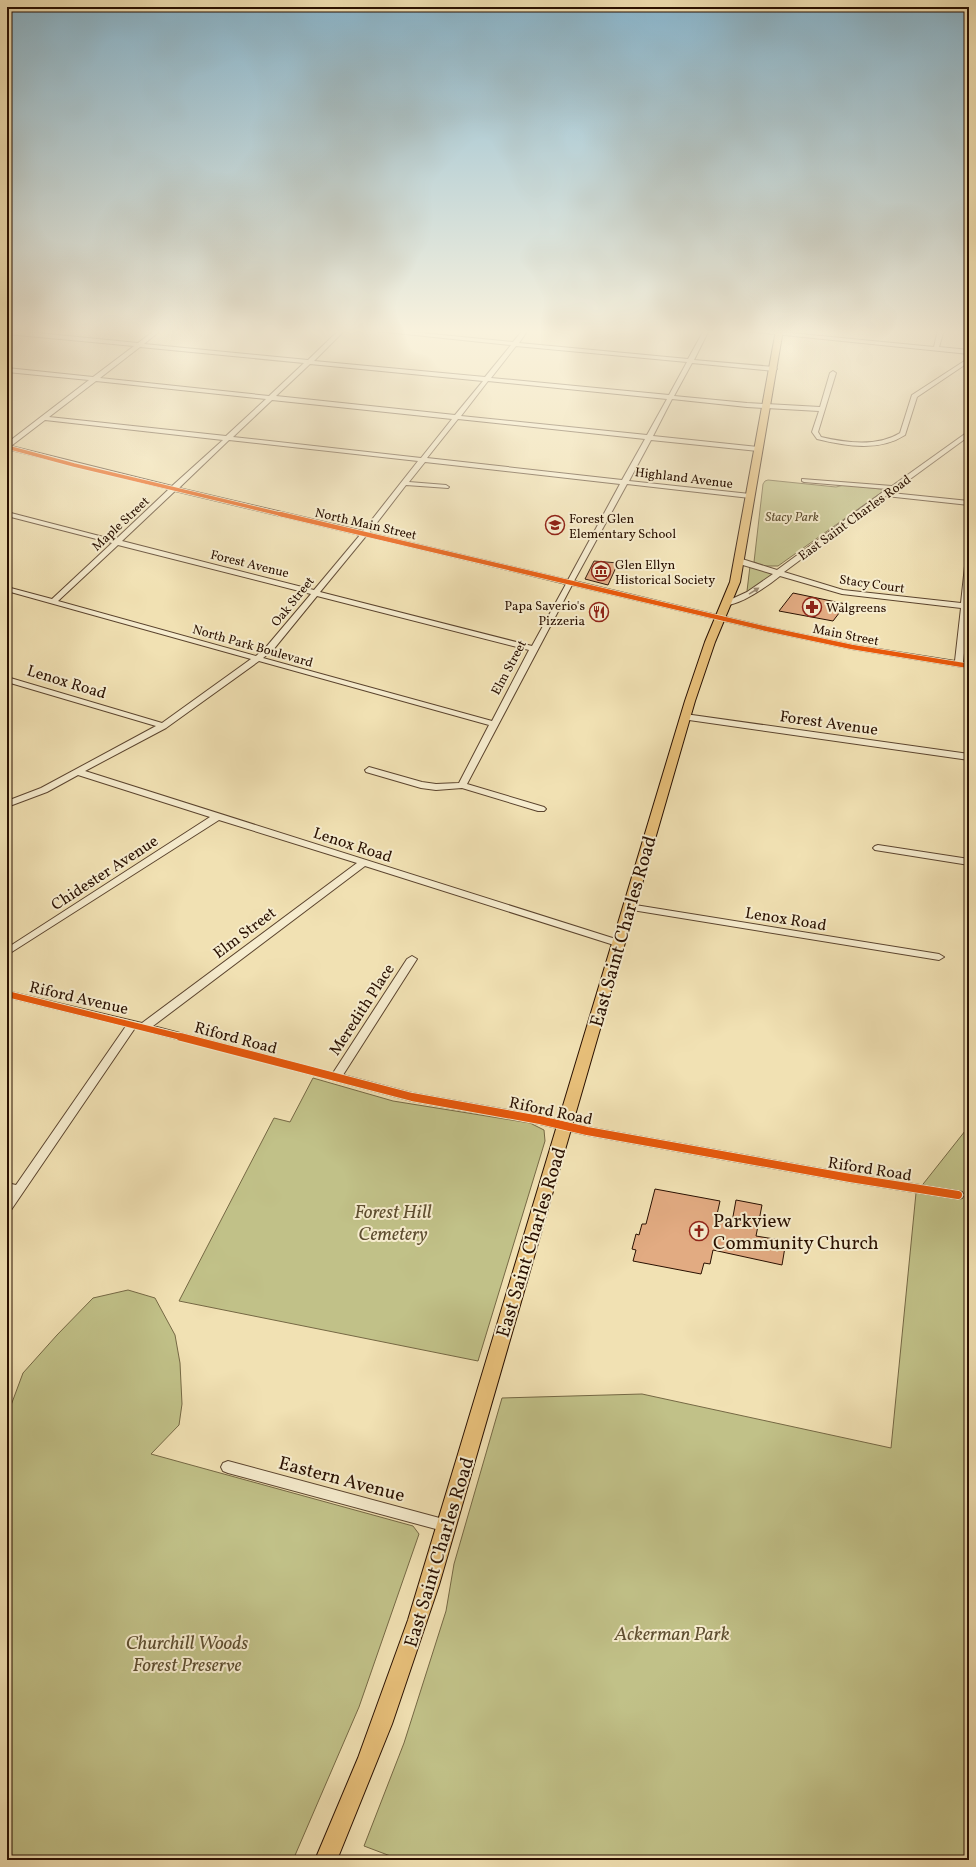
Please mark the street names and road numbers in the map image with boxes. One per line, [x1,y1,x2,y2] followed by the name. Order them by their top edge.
[634,464,734,494] street label: Highland Avenue
[795,472,915,566] street label: East Saint Charles Road
[89,493,154,556] street label: Maple Street
[313,504,419,545] street label: North Main Street
[208,546,291,583] street label: Forest Avenue
[838,571,906,599] street label: Stacy Court
[268,573,320,631] street label: Oak Street
[190,621,315,673] street label: North Park Boulevard
[811,621,881,651] street label: Main Street
[488,637,532,699] street label: Elm Street
[24,660,109,705] street label: Lenox Road
[778,706,879,742] street label: Forest Avenue
[310,823,395,869] street label: Lenox Road
[47,831,163,917] street label: Chidester Avenue
[584,833,664,1030] street label: East Saint Charles Road
[209,902,282,965] street label: Elm Street
[743,903,828,937] street label: Lenox Road
[325,960,401,1060] street label: Meredith Place
[27,977,130,1021] street label: Riford Avenue
[192,1017,279,1061] street label: Riford Road
[507,1092,594,1132] street label: Riford Road
[491,1144,573,1341] street label: East Saint Charles Road
[826,1152,913,1187] street label: Riford Road
[275,1451,408,1509] street label: Eastern Avenue
[399,1454,481,1651] street label: East Saint Charles Road

